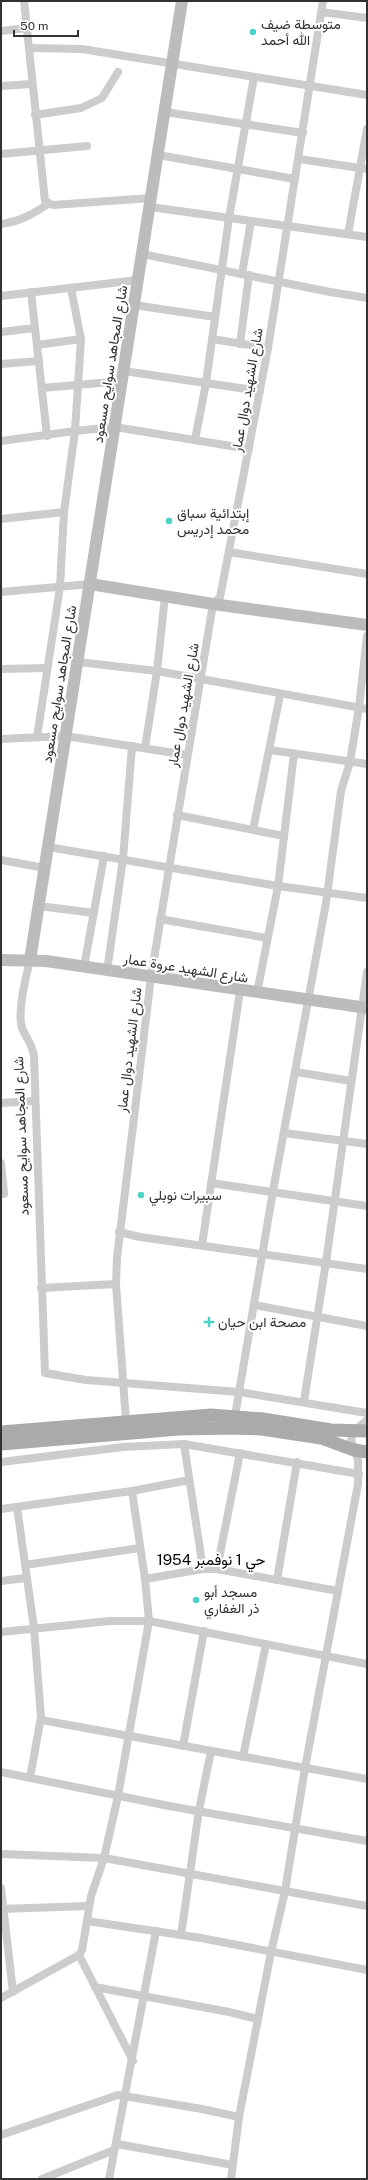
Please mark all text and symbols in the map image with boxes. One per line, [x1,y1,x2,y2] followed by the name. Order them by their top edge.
[14,12,78,38] scale bar
[261,16,341,48] place label: متوسطة ضيف الله أحمد
[20,19,48,33] text: 50 m
[248,27,258,37] marker: متوسطة ضيف الله أحمد
[90,284,133,445] street label: شارع المجاهد سوايح مسعود
[228,327,269,455] street label: شارع الشهيد دوال عمار
[177,505,249,539] place label: إبتدائية سباق محمد إدريس
[164,516,174,526] marker: إبتدائية سباق محمد إدريس
[39,604,82,765] street label: شارع المجاهد سوايح مسعود
[164,642,205,770] street label: شارع الشهيد دوال عمار
[121,950,249,989] street label: شارع الشهيد عروة عمار
[113,987,148,1115] street label: شارع الشهيد دوال عمار
[10,1056,35,1216] street label: شارع المجاهد سوايح مسعود
[149,1187,222,1207] place label: سبيرات نوبلي
[136,1190,146,1200] marker: سبيرات نوبلي
[218,1314,306,1331] place label: مصحة ابن حيان
[203,1316,215,1328] marker: مصحة ابن حيان
[157,1551,265,1573] district label: حي 1 نوفمبر 1954
[204,1584,260,1620] place label: مسجد أبو ذر الغفاري
[191,1595,201,1605] marker: مسجد أبو ذر الغفاري

